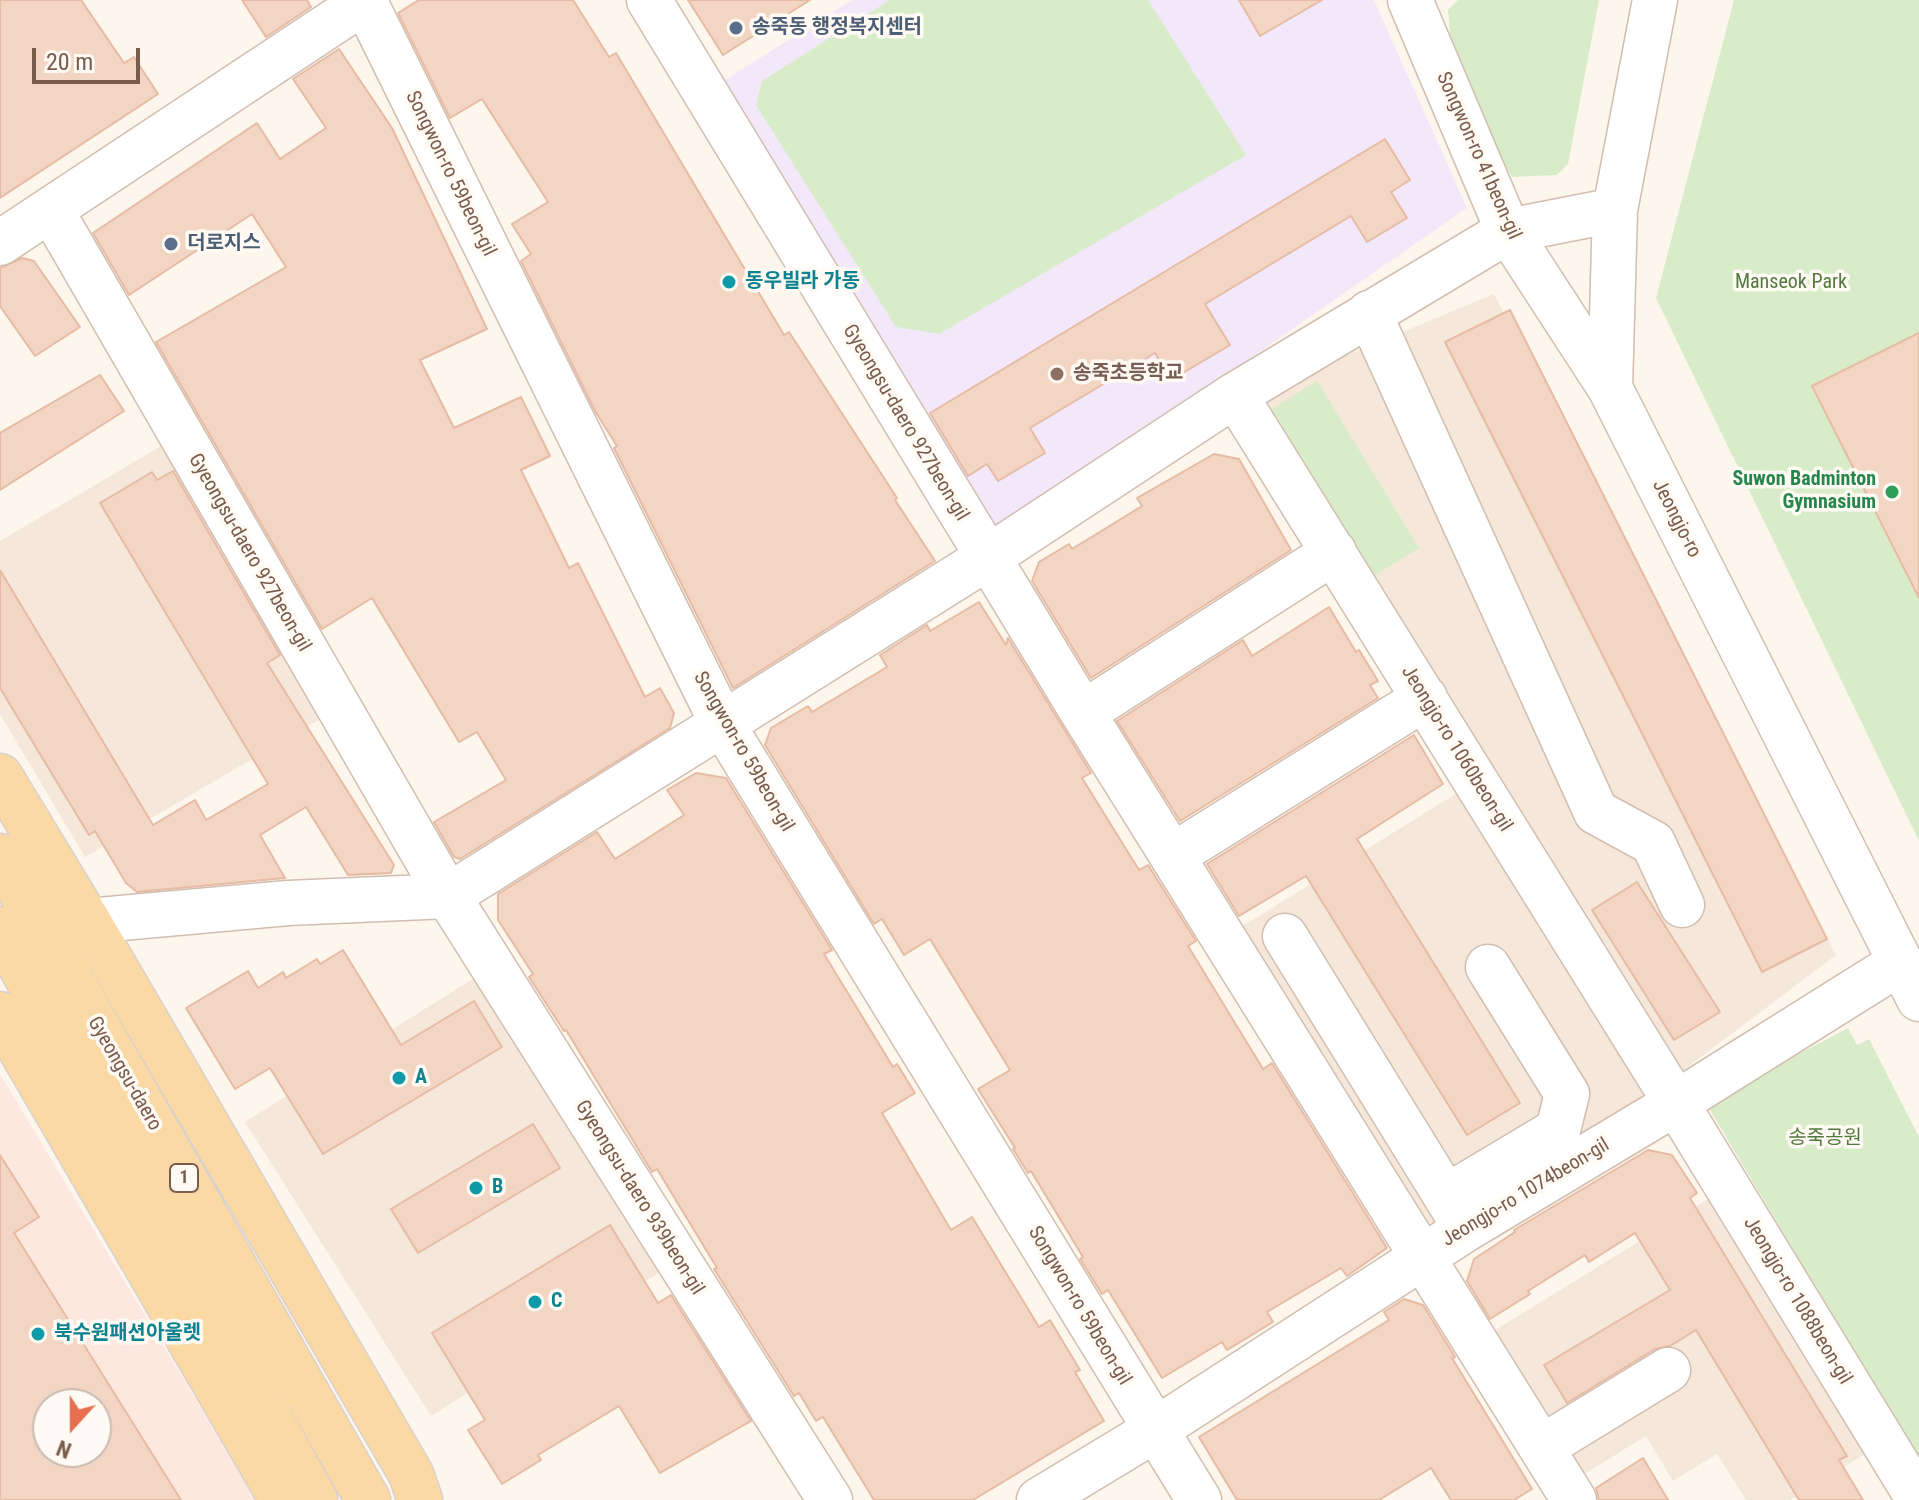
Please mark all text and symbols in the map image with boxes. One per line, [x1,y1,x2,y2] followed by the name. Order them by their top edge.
[752,16,922,40] place label: 송죽동 행정복지센터
[727,19,745,37] marker: 송죽동 행정복지센터
[36,32,144,82] scale bar
[46,48,93,76] text: 20 m
[1430,68,1526,244] street label: Songwon-ro 41beon-gil
[400,87,500,261] street label: Songwon-ro 59beon-gil
[187,232,261,256] place label: 더로지스
[162,235,180,253] marker: 더로지스
[745,270,860,294] place label: 동우빌라 가동
[1735,271,1847,295] park label: Manseok Park
[720,273,738,291] marker: 동우빌라 가동
[837,321,973,525] street label: Gyeongsu-daero 927beon-gil
[1073,362,1183,386] place label: 송죽초등학교
[1048,365,1066,383] marker: 송죽초등학교
[182,450,316,656] street label: Gyeongsu-daero 927beon-gil
[1732,468,1876,515] place label: Suwon Badminton Gymnasium
[1646,476,1706,562] street label: Jeongjo-ro
[1883,483,1901,501] marker: Suwon Badminton Gymnasium
[1395,662,1517,836] street label: Jeongjo-ro 1060beon-gil
[687,668,799,836] street label: Songwon-ro 59beon-gil
[82,1013,166,1135] street label: Gyeongsu-daero
[415,1066,427,1090] place label: A
[390,1069,408,1087] marker: A
[569,1096,709,1300] street label: Gyeongsu-daero 939beon-gil
[1788,1127,1862,1151] park label: 송죽공원
[1438,1134,1614,1252] street label: Jeongjo-ro 1074beon-gil
[170,1164,198,1192] road number: 1
[492,1176,503,1200] place label: B
[467,1179,485,1197] marker: B
[1738,1213,1856,1389] street label: Jeongjo-ro 1088beon-gil
[1022,1222,1136,1390] street label: Songwon-ro 59beon-gil
[551,1290,562,1314] place label: C
[526,1293,544,1311] marker: C
[54,1322,201,1346] place label: 북수원패션아울렛
[29,1325,47,1343] marker: 북수원패션아울렛
[32,1388,112,1468] north arrow
[53,1435,75,1463] text: N

